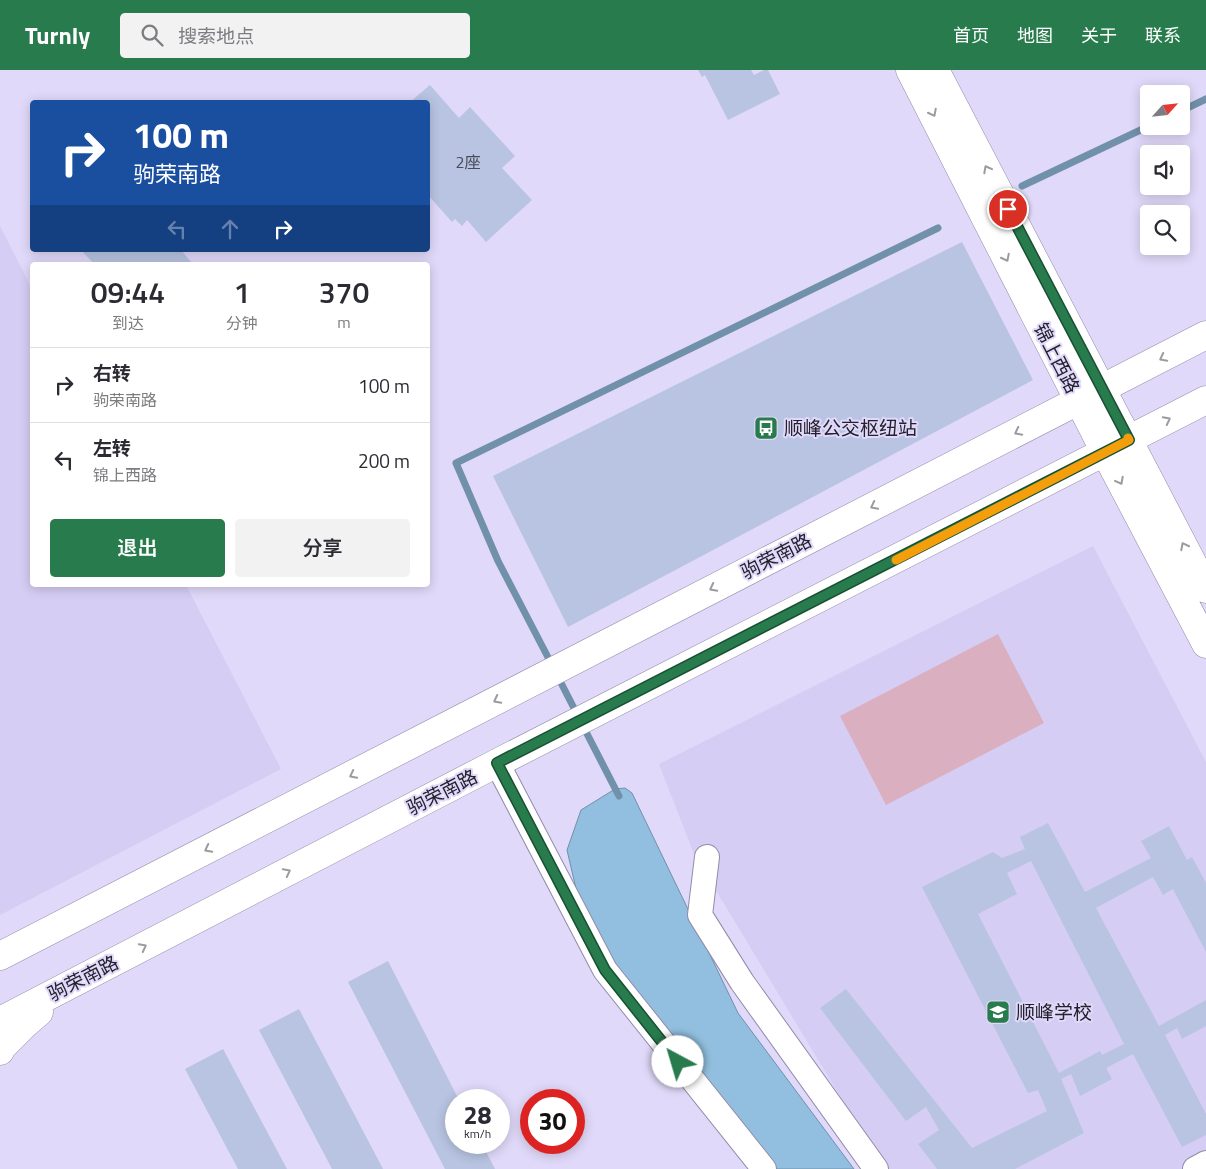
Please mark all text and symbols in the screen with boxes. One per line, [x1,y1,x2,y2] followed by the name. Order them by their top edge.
[120,13,470,58] search box
[25,17,90,53] text: Turnly
[138,21,166,49] icon: search
[178,21,254,50] text: 搜索地点
[953,22,989,49] text: 首页
[1017,22,1053,49] text: 地图
[1081,22,1117,49] text: 关于
[1145,22,1181,49] text: 联系
[1140,85,1190,135] north arrow
[1140,85,1190,255] map controls
[133,108,229,162] text: 100 m
[927,108,937,117] one-way arrow
[50,120,115,185] icon: right
[1140,145,1190,195] button: sound
[456,150,480,174] house number: 2座
[133,157,221,191] text: 驹荣南路
[983,165,993,174] one-way arrow
[987,188,1029,230] pin
[994,195,1022,223] icon: arrive
[1140,205,1190,255] button: search
[163,215,191,243] icon: left
[216,215,244,243] icon: ahead
[269,215,297,243] icon: right
[1000,253,1010,262] one-way arrow
[91,269,165,315] text: 09:44
[234,269,250,315] text: 1
[319,269,369,315] text: 370
[337,310,351,334] text: m
[112,311,144,335] text: 到达
[226,311,258,335] text: 分钟
[1027,317,1088,398] street label: 锦上西路
[1159,352,1168,362] one-way arrow
[93,358,131,387] text: 右转
[50,371,78,399] icon: right
[358,371,410,400] text: 100 m
[93,388,157,412] text: 驹荣南路
[784,413,917,442] place label: 顺峰公交枢纽站
[753,415,779,441] bus stop icon: 顺峰公交枢纽站
[1162,416,1171,426] one-way arrow
[1014,426,1023,436] one-way arrow
[93,433,131,462] text: 左转
[50,446,78,474] icon: left
[358,446,410,475] text: 200 m
[93,463,157,487] text: 锦上西路
[1114,475,1124,484] one-way arrow
[870,500,879,510] one-way arrow
[50,519,225,577] button: 退出
[235,519,410,577] button: 分享
[735,525,816,586] street label: 驹荣南路
[1180,542,1190,551] one-way arrow
[710,582,719,592] one-way arrow
[493,694,502,704] one-way arrow
[401,761,482,822] street label: 驹荣南路
[349,769,358,779] one-way arrow
[204,843,213,853] one-way arrow
[282,868,291,878] one-way arrow
[138,943,147,953] one-way arrow
[42,947,123,1008] street label: 驹荣南路
[1016,997,1092,1026] place label: 顺峰学校
[985,999,1011,1025] school or university icon: 顺峰学校
[651,1035,703,1087] position arrow
[520,1089,585,1154] speed limit sign: 30
[463,1096,492,1134] text: 28
[464,1124,491,1143] text: km/h

